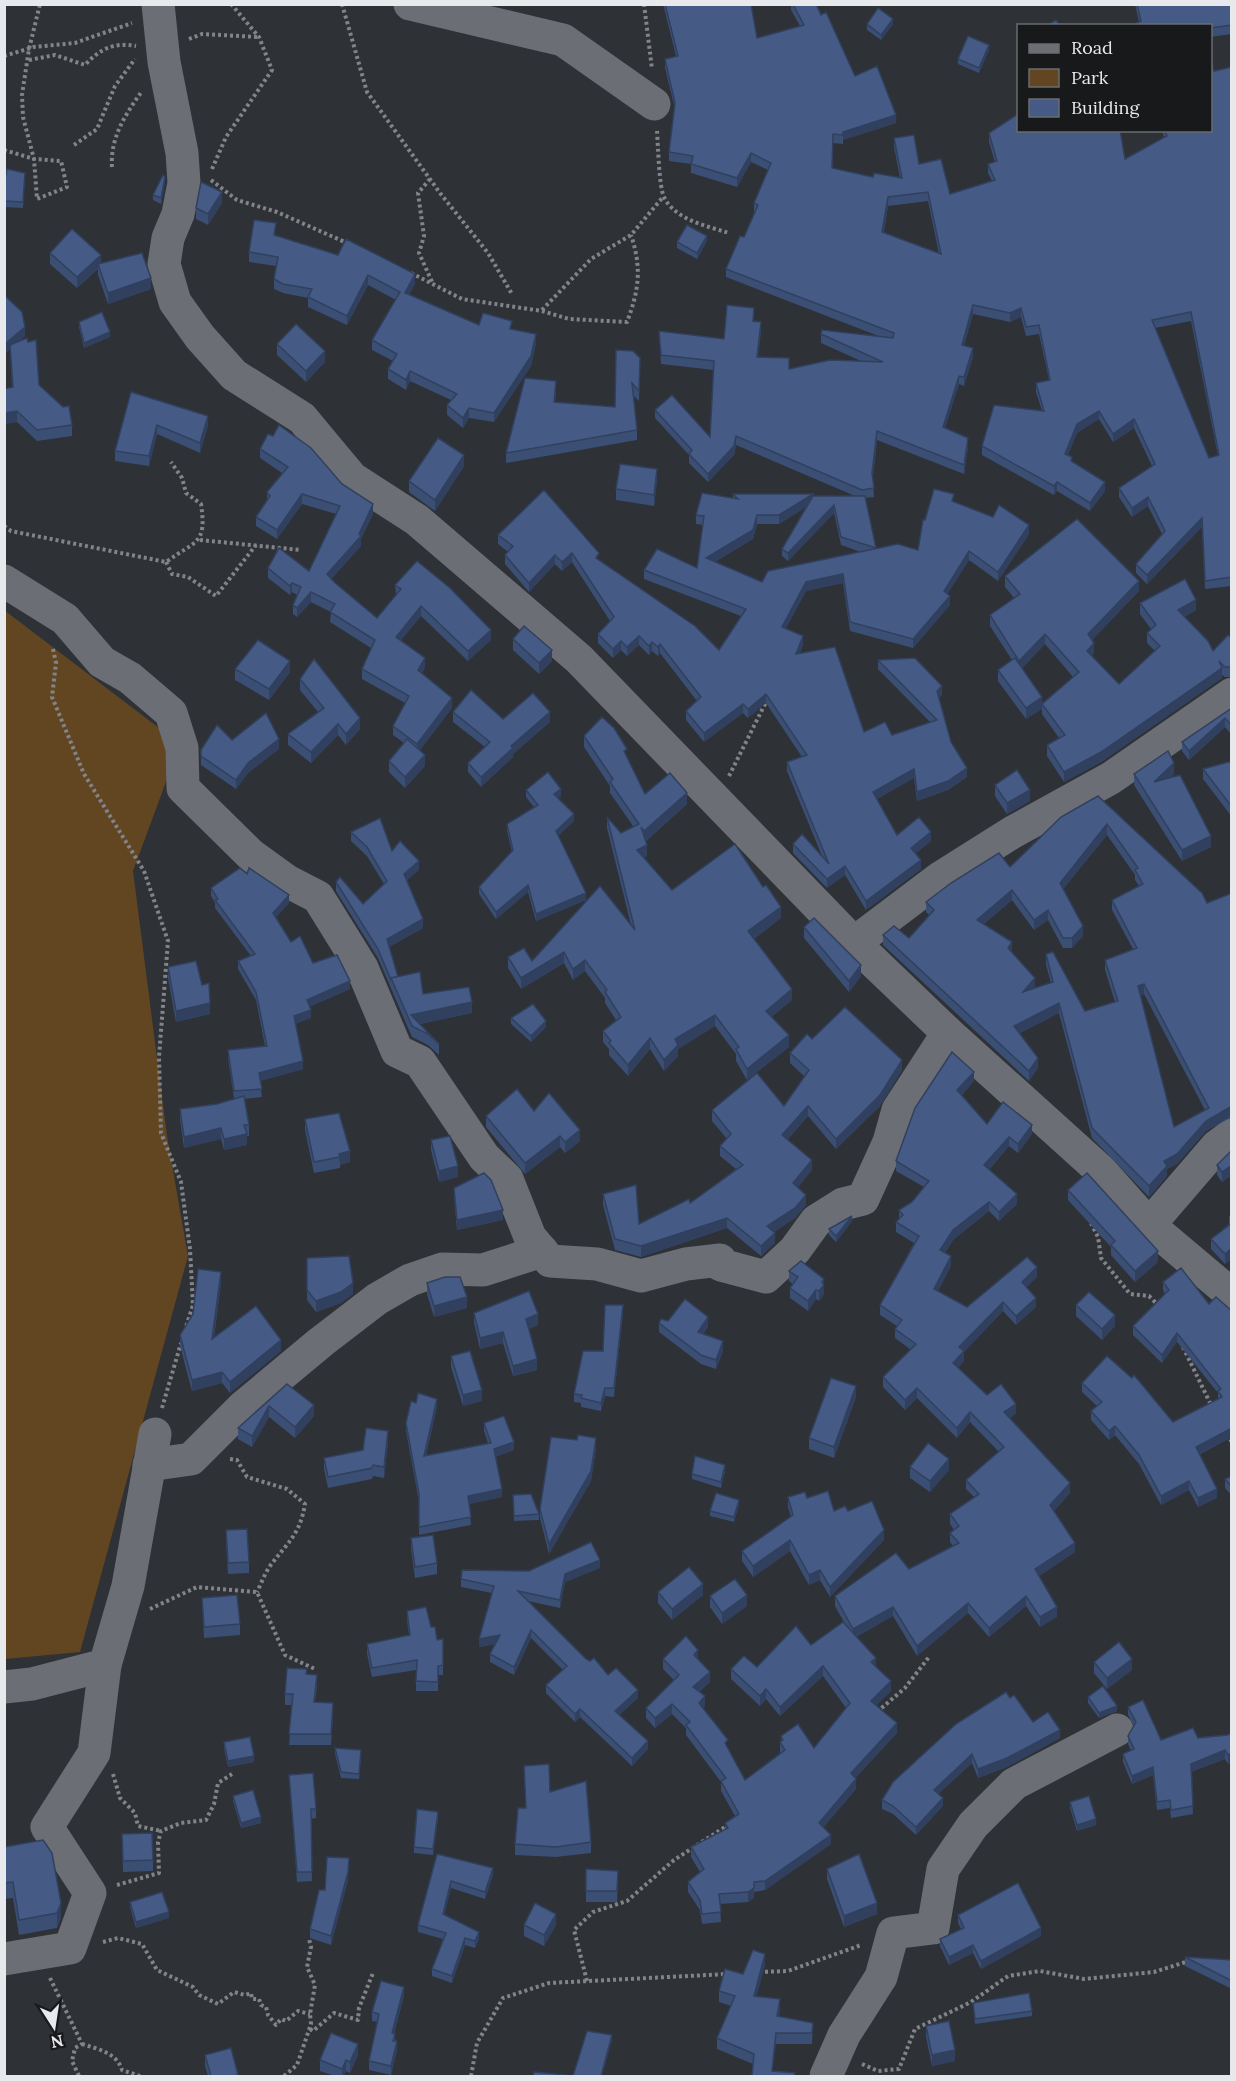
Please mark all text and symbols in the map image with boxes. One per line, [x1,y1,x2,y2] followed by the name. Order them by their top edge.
[1017,24,1212,132] legend
[1071,36,1113,59] text: Road
[1071,66,1109,89] text: Park
[1071,96,1141,119] text: Building
[24,1997,84,2057] north arrow
[49,2031,65,2053] text: N

